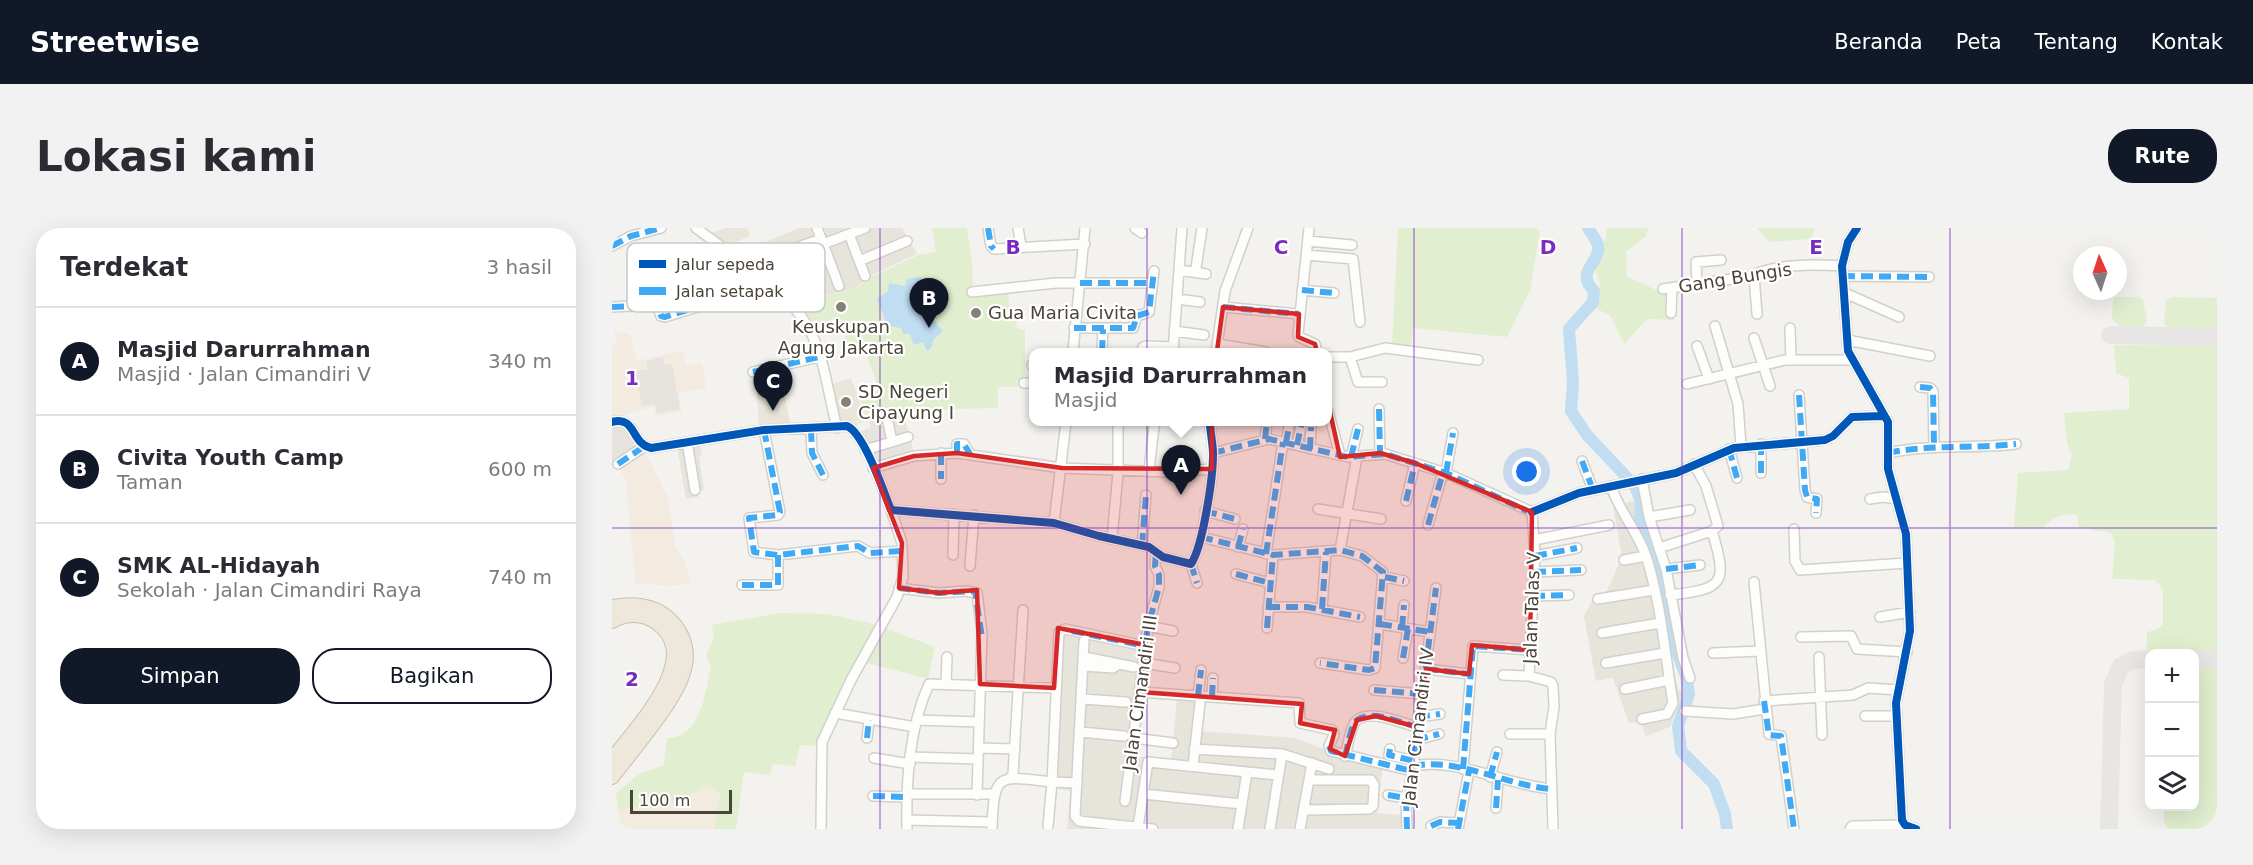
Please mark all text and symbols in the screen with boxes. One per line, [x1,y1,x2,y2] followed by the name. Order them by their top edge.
[30,26,200,59] text: Streetwise
[1834,30,1923,54] text: Beranda
[1956,30,2002,54] text: Peta
[2035,30,2118,54] text: Tentang
[2151,30,2223,54] text: Kontak
[2108,129,2217,183] button: Rute
[36,132,316,181] text: Lokasi kami
[1005,235,1021,259] text: B
[1274,235,1288,259] text: C
[1540,235,1556,259] text: D
[1809,235,1823,259] text: E
[627,243,825,312] legend
[2073,246,2127,300] north arrow
[60,252,188,282] text: Terdekat
[486,255,552,279] text: 3 hasil
[675,255,775,274] text: Jalur sepeda
[1677,258,1793,297] street label: Gang Bungis
[910,279,948,328] pin: B
[675,282,784,301] text: Jalan setapak
[834,300,848,314] marker: Keuskupan Agung Jakarta
[988,302,1137,323] place label: Gua Maria Civita
[969,306,983,320] marker: Gua Maria Civita
[778,316,904,358] place label: Keuskupan Agung Jakarta
[117,337,371,362] text: Masjid Darurrahman
[1029,348,1332,426] popup
[72,349,87,373] text: A
[488,349,552,373] text: 340 m
[117,362,371,386] text: Masjid · Jalan Cimandiri V
[754,362,792,411] pin: C
[1054,363,1307,388] text: Masjid Darurrahman
[625,366,639,390] text: 1
[858,381,954,423] place label: SD Negeri Cipayung I
[1054,388,1117,412] text: Masjid
[839,395,853,409] marker: SD Negeri Cipayung I
[117,445,344,470] text: Civita Youth Camp
[1162,446,1200,495] pin: A
[72,457,87,481] text: B
[488,457,552,481] text: 600 m
[1512,457,1541,486] your location
[117,470,183,494] text: Taman
[1519,551,1544,665] street label: Jalan Talas V
[117,553,320,578] text: SMK AL-Hidayah
[72,565,87,589] text: C
[488,565,552,589] text: 740 m
[117,578,422,602] text: Sekolah · Jalan Cimandiri Raya
[1118,613,1161,773] street label: Jalan Cimandiri III
[1397,646,1438,808] street label: Jalan Cimandiri IV
[60,648,300,704] button: Simpan
[312,648,552,704] button: Bagikan
[2145,649,2199,811] map controls
[2145,649,2199,703] button: +
[625,667,639,691] text: 2
[2145,703,2199,757] button: −
[2145,757,2199,811] button: layers
[630,787,732,814] scale bar
[639,791,690,810] text: 100 m

